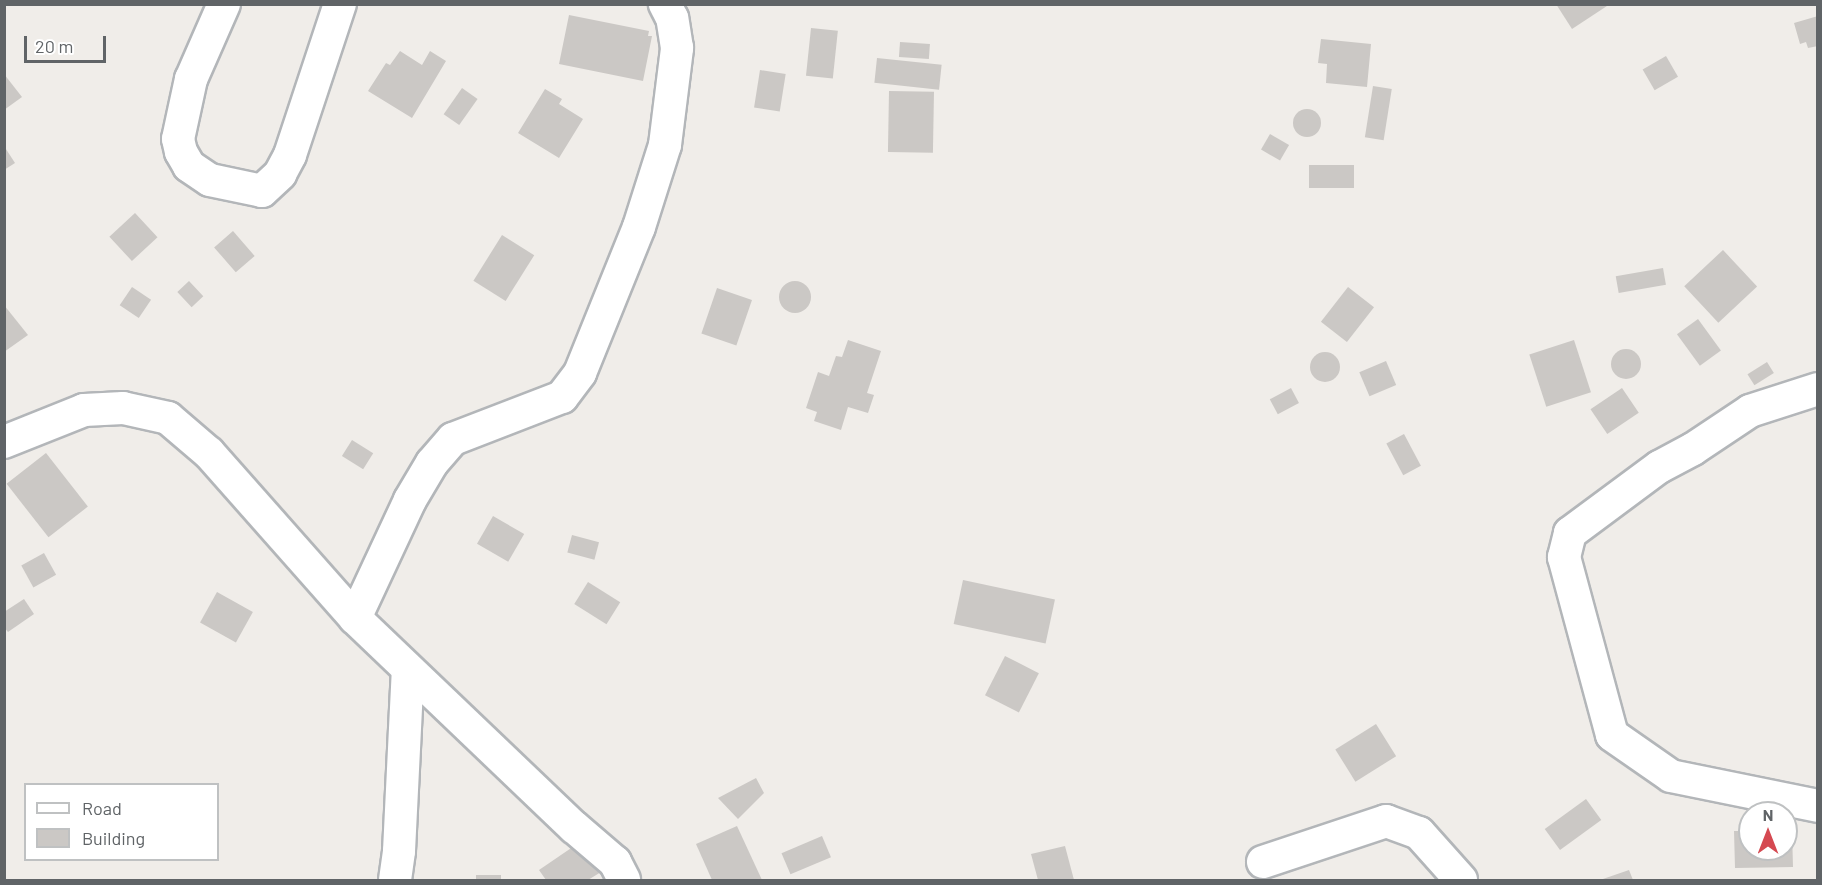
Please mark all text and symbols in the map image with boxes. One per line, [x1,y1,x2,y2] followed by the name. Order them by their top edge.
[27,24,110,62] scale bar
[35,35,73,57] text: 20 m
[24,783,219,861] legend
[82,797,122,819] text: Road
[1738,801,1798,861] north arrow
[1763,805,1773,824] text: N
[82,827,145,849] text: Building

